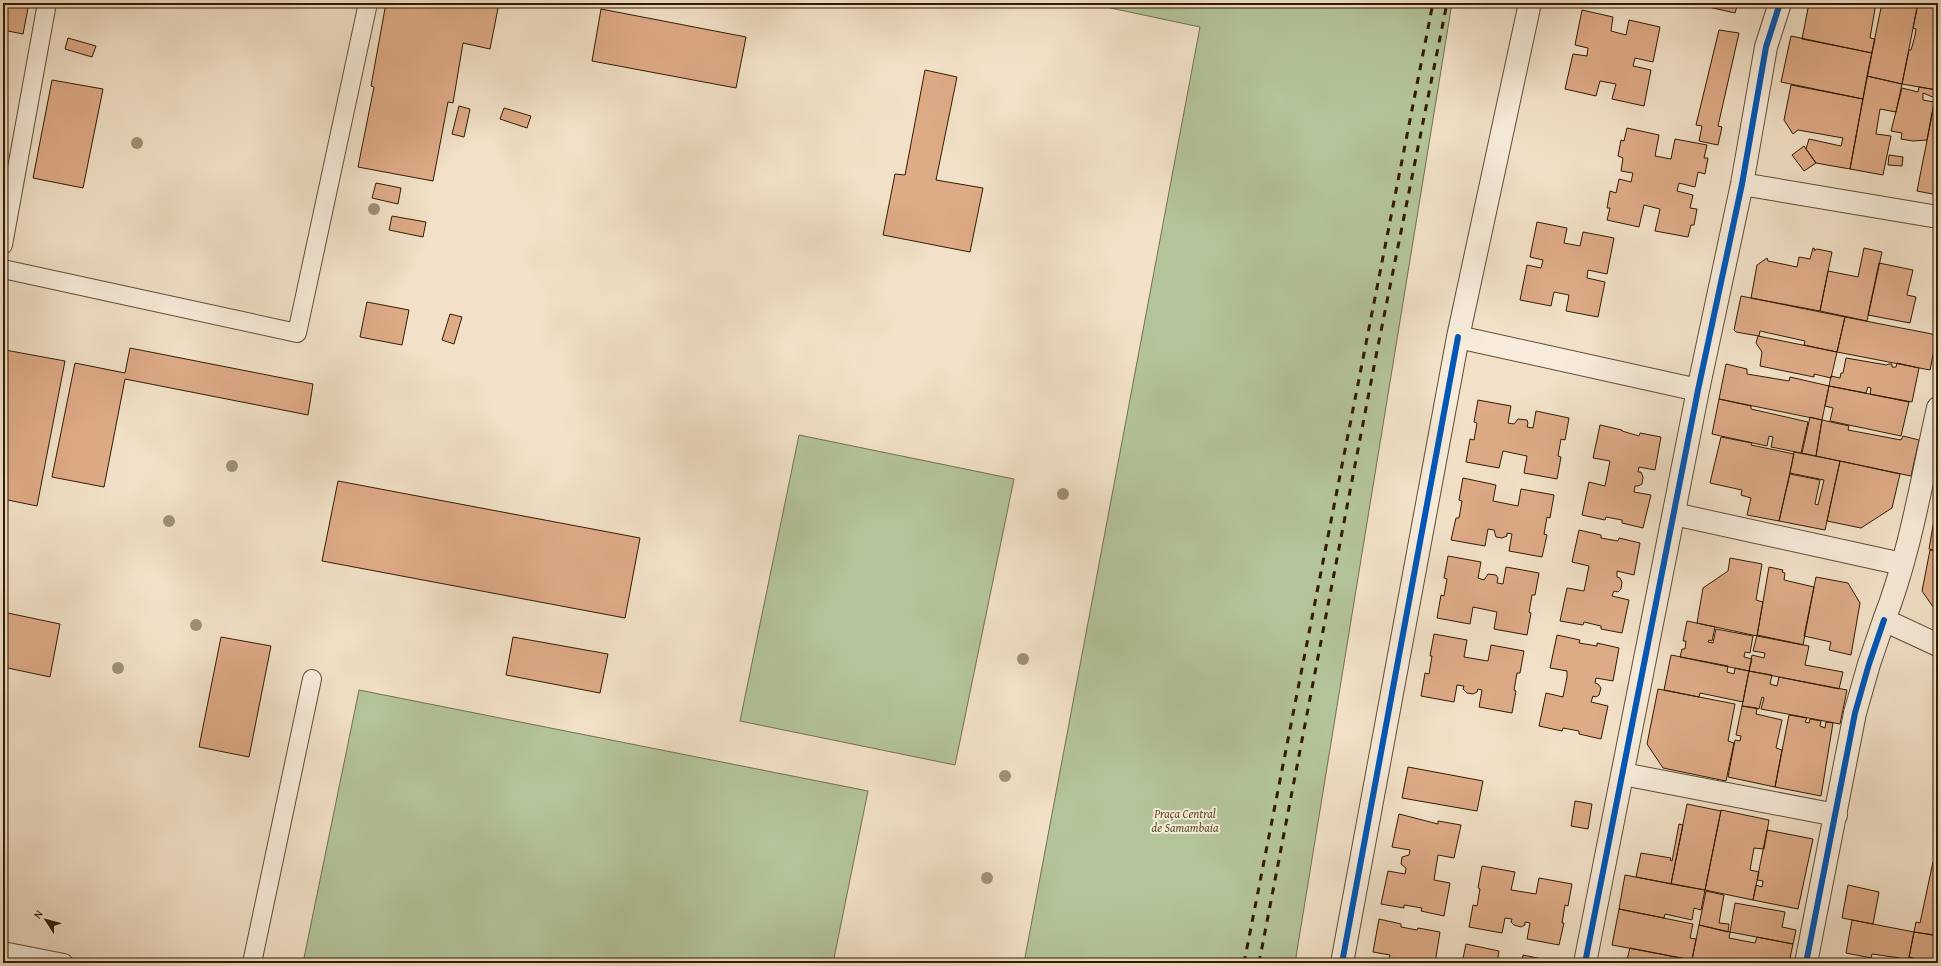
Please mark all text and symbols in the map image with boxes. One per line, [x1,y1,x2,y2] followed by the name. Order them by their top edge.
[1152,805,1219,836] park label: Praça Central de Samambaia
[26,900,66,940] north arrow
[29,906,47,922] text: N

